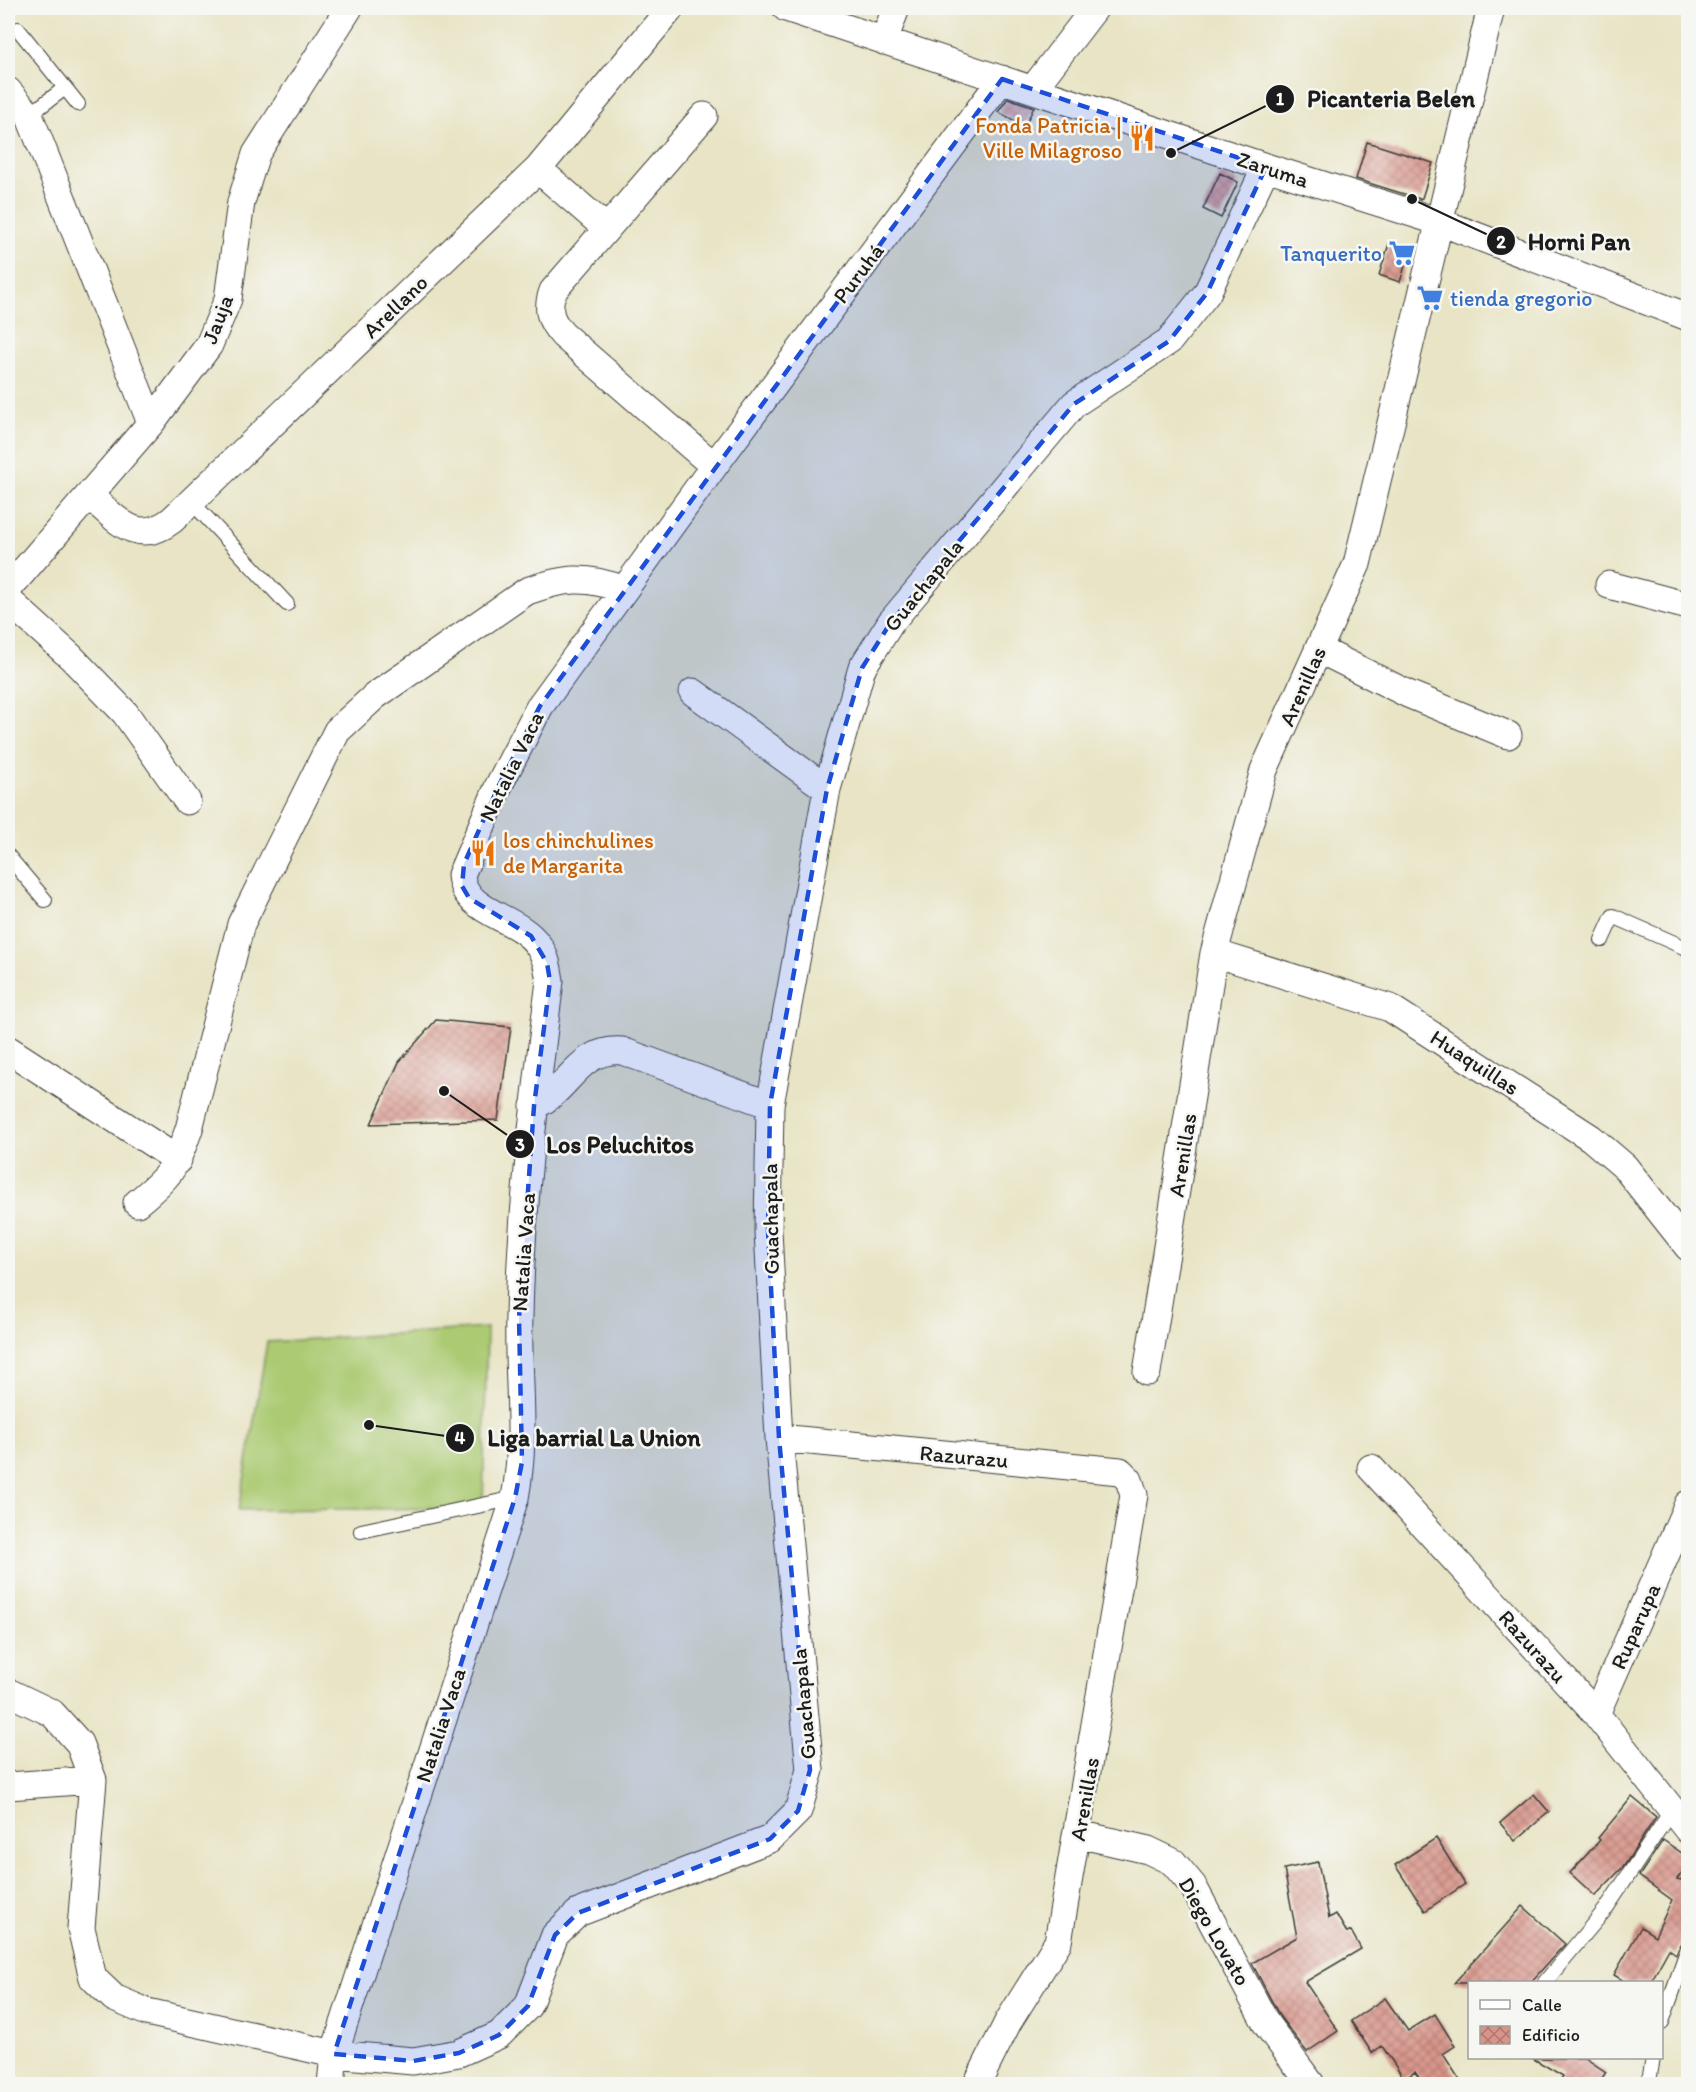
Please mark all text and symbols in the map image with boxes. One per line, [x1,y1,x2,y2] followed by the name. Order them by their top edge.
[1265,78,1487,120] callout: Picanteria Belen
[1307,84,1475,113] text: Picanteria Belen
[1276,88,1285,110] text: 1
[975,112,1122,164] place label: Fonda Patricia | Ville Milagroso
[1127,123,1157,153] restaurant icon: Fonda Patricia | Ville Milagroso
[1234,145,1313,194] street label: Zaruma
[1486,220,1642,262] callout: Horni Pan
[1528,227,1631,256] text: Horni Pan
[1496,231,1506,253] text: 2
[827,238,890,309] street label: Puruhá
[1387,238,1417,268] supermarket icon: Tanquerito
[1280,240,1382,267] place label: Tanquerito
[357,269,434,344] street label: Arellano
[1415,283,1445,313] supermarket icon: tienda gregorio
[1450,285,1593,312] place label: tienda gregorio
[196,290,239,348] street label: Jauja
[878,533,969,637] street label: Guachapala
[1273,642,1332,730] street label: Arenillas
[473,706,550,826] street label: Natalia Vaca
[503,827,654,879] place label: los chinchulines de Margarita
[468,838,498,868] restaurant icon: los chinchulines de Margarita
[1425,1024,1524,1101] street label: Huaquillas
[1163,1111,1202,1199] street label: Arenillas
[505,1123,705,1165] callout: Los Peluchitos
[546,1130,694,1159] text: Los Peluchitos
[515,1134,525,1156] text: 3
[756,1163,785,1275] street label: Guachapala
[506,1191,541,1312] street label: Natalia Vaca
[445,1417,712,1459] callout: Liga barrial La Union
[487,1423,701,1453] text: Liga barrial La Union
[455,1427,466,1449] text: 4
[918,1439,1009,1474] street label: Razurazu
[1605,1578,1667,1674] street label: Ruparupa
[1493,1604,1572,1688] street label: Razurazu
[785,1647,822,1761] street label: Guachapala
[409,1664,472,1786] street label: Natalia Vaca
[1064,1755,1105,1843] street label: Arenillas
[1173,1872,1256,1990] street label: Diego Lovato
[1468,1981,1663,2059] legend
[1522,1994,1562,2016] text: Calle
[1522,2024,1580,2046] text: Edificio

